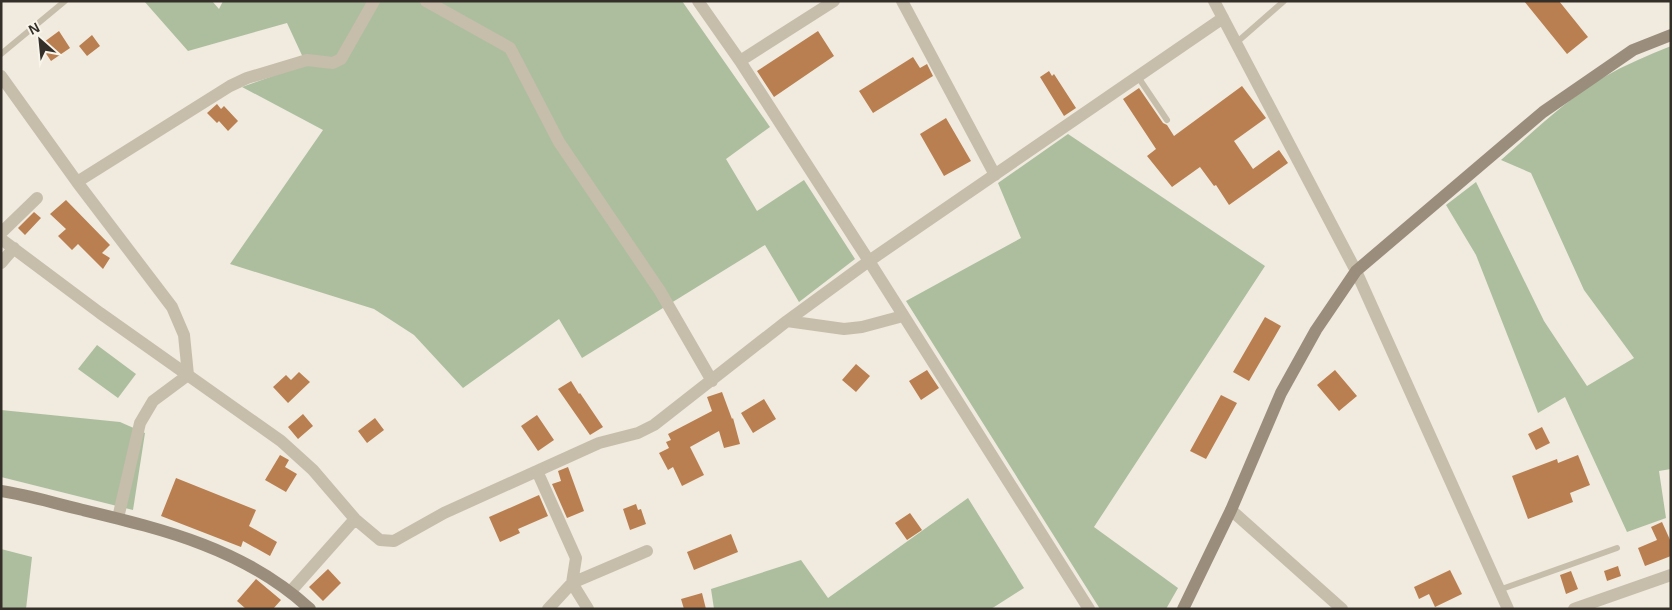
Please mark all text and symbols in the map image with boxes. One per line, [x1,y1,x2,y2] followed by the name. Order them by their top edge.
[15,15,65,65] north arrow
[26,19,42,38] text: N

